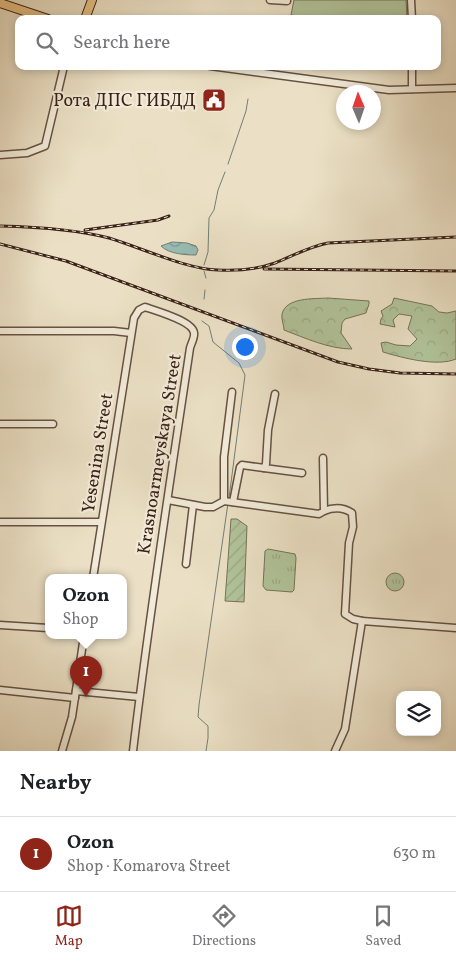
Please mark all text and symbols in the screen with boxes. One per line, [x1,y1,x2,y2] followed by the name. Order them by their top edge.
[15,15,441,70] search box
[33,29,61,57] icon: search
[73,30,170,56] text: Search here
[336,85,381,130] north arrow
[201,87,227,113] public building icon: Рота ДПС ГИБДД
[53,89,196,114] place label: Рота ДПС ГИБДД
[232,334,258,360] your location
[132,352,189,556] street label: Krasnoarmeyskaya Street
[77,391,120,515] street label: Yesenina Street
[45,574,127,639] popup
[62,583,110,609] text: Ozon
[62,609,98,631] text: Shop
[70,656,102,697] pin: 1
[396,691,441,736] map controls
[396,691,441,736] button: layers
[20,769,91,798] text: Nearby
[67,830,114,856] text: Ozon
[33,843,39,865] text: 1
[393,843,436,865] text: 630 m
[67,856,231,878] text: Shop · Kоmarova Street
[55,902,83,951] tab: Map
[192,902,256,951] tab: Directions
[365,902,401,951] tab: Saved

